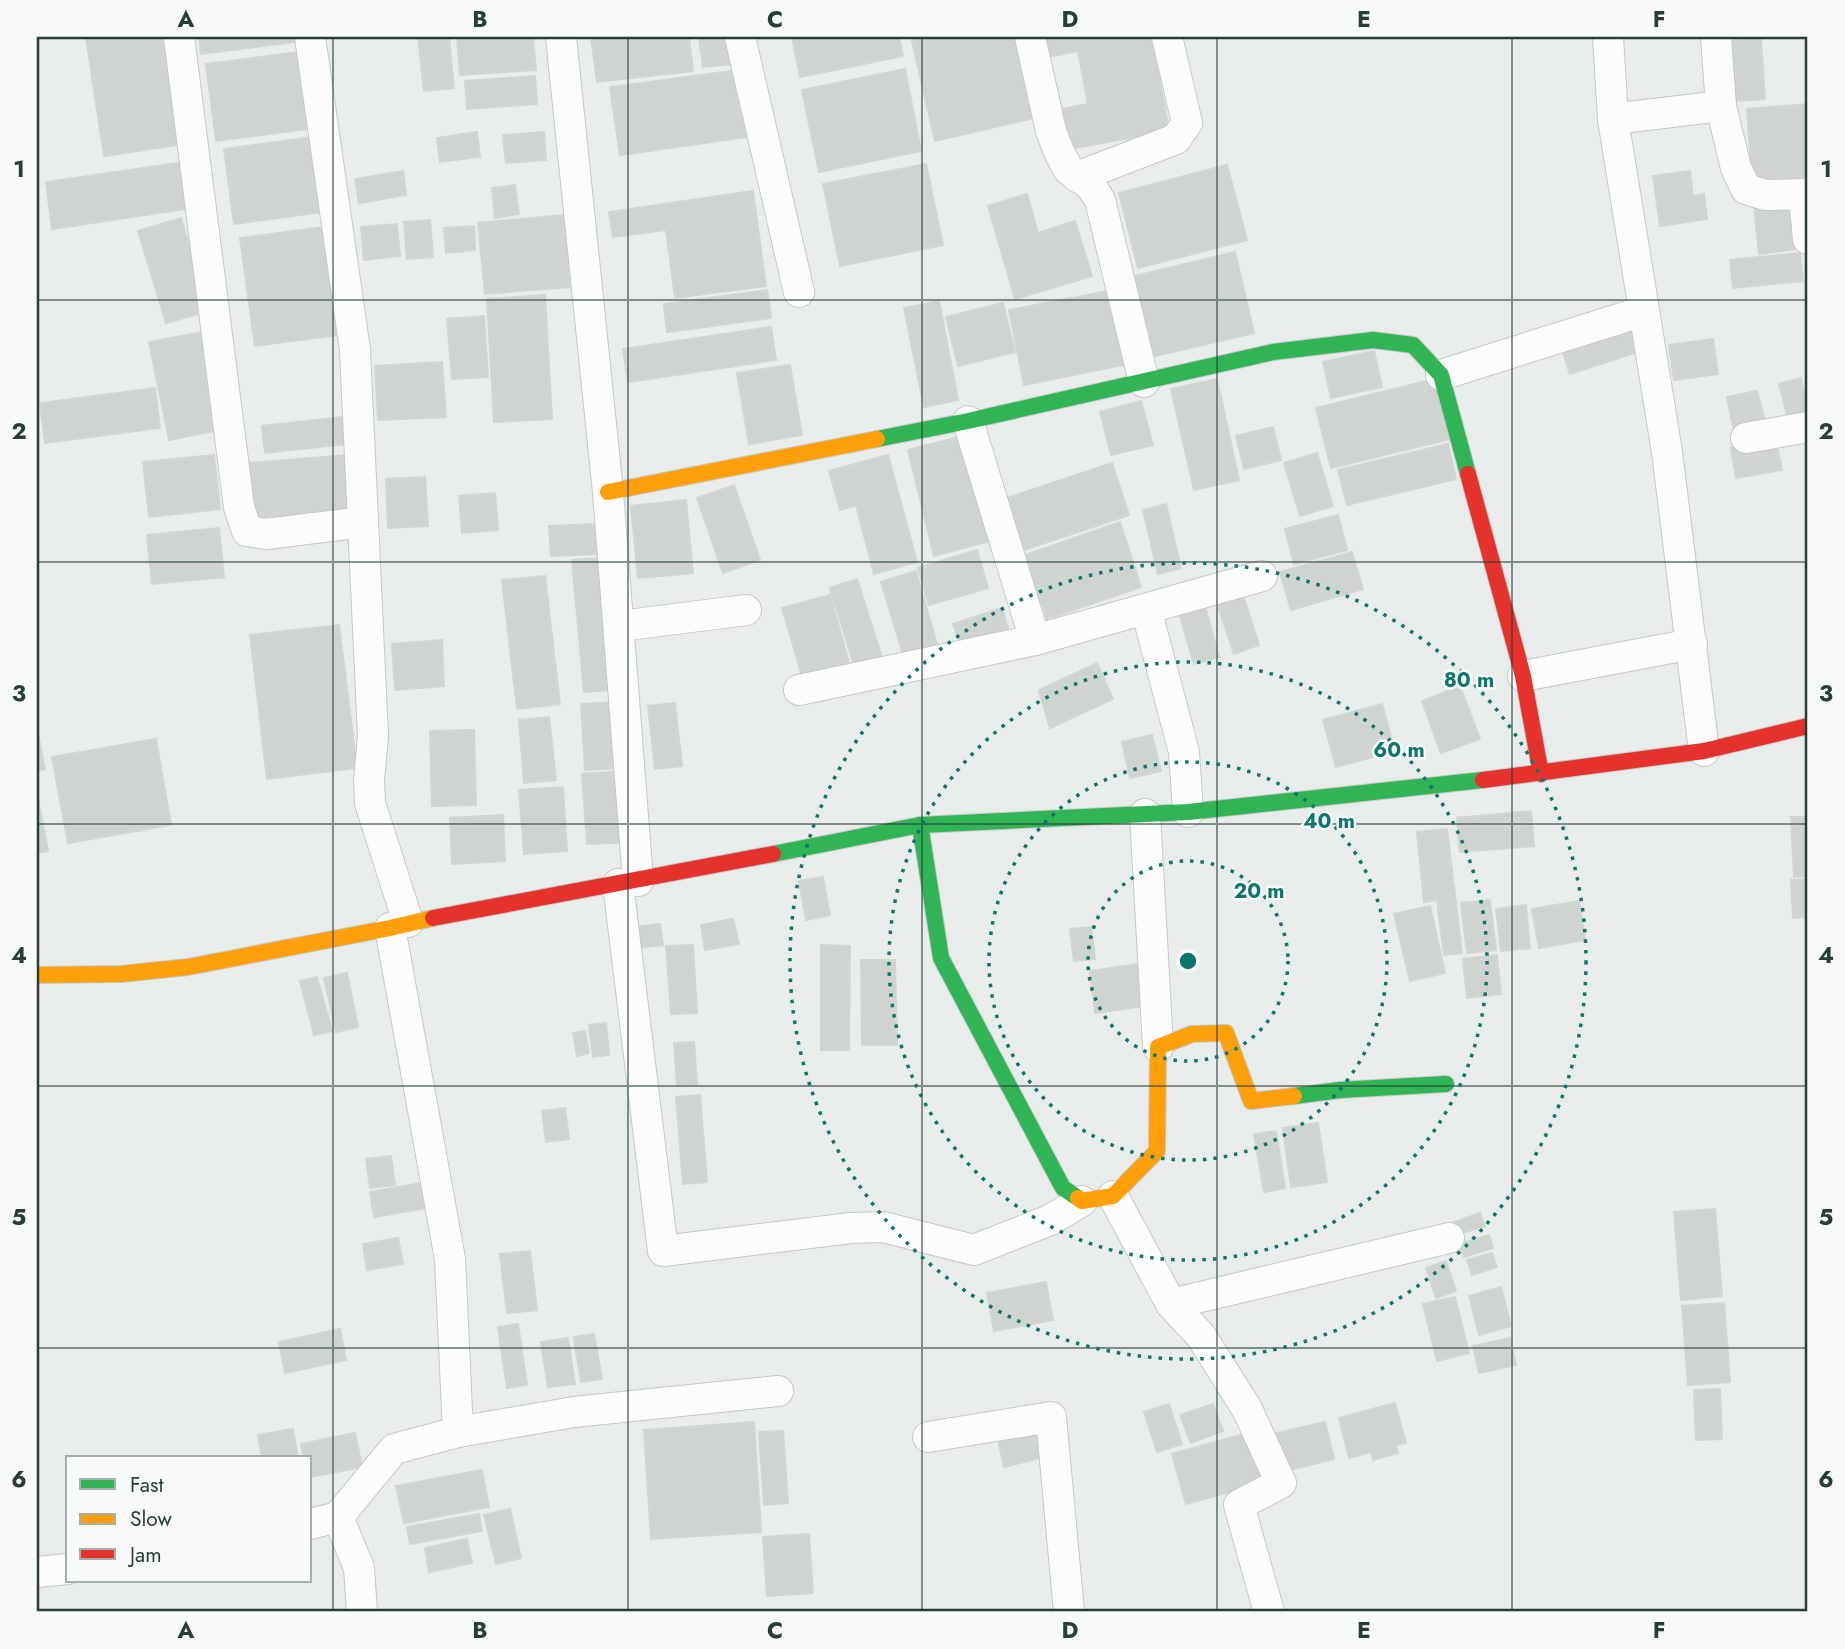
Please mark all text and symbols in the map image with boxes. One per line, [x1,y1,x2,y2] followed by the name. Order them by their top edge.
[177,2,195,36] text: A
[472,2,488,36] text: B
[767,2,783,36] text: C
[1062,2,1079,36] text: D
[1357,2,1371,36] text: E
[1653,2,1665,36] text: F
[13,152,25,186] text: 1
[1820,152,1832,186] text: 1
[11,414,27,448] text: 2
[1818,414,1834,448] text: 2
[1444,665,1494,695] text: 80 m
[12,676,26,710] text: 3
[1819,676,1833,710] text: 3
[1373,735,1425,765] text: 60 m
[1303,806,1355,836] text: 40 m
[1233,876,1285,906] text: 20 m
[11,938,27,972] text: 4
[1818,938,1834,972] text: 4
[1176,949,1200,973] centre of rings
[12,1200,26,1234] text: 5
[1819,1200,1833,1234] text: 5
[66,1456,312,1582] legend
[11,1462,27,1496] text: 6
[1818,1462,1834,1496] text: 6
[130,1470,163,1500] text: Fast
[130,1504,172,1534] text: Slow
[127,1540,162,1570] text: Jam
[177,1613,195,1647] text: A
[472,1613,488,1647] text: B
[767,1613,783,1647] text: C
[1062,1613,1079,1647] text: D
[1357,1613,1371,1647] text: E
[1653,1613,1665,1647] text: F

